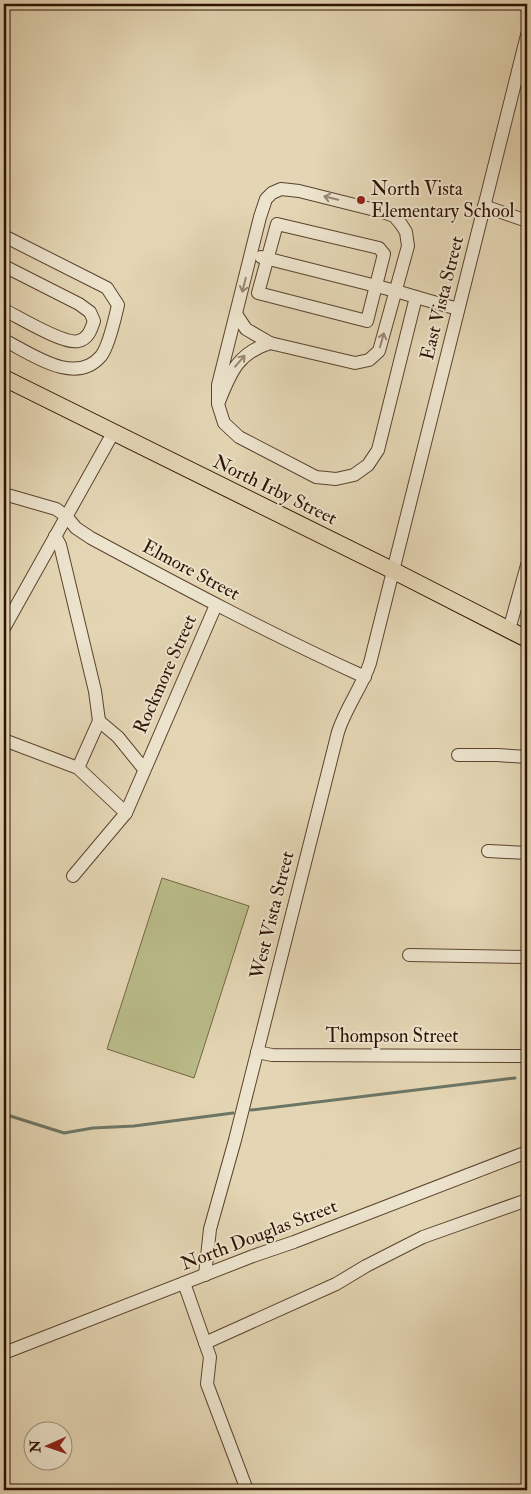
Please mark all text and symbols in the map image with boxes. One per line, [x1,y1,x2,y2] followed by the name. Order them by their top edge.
[371,177,515,223] place label: North Vista Elementary School
[323,193,339,203] one-way arrow
[355,194,367,206] marker: North Vista Elementary School
[415,234,469,362] street label: East Vista Street
[239,276,248,292] one-way arrow
[378,332,388,348] one-way arrow
[234,354,246,367] one-way arrow
[209,450,341,530] street label: North Irby Street
[138,534,244,606] street label: Elmore Street
[128,611,202,737] street label: Rockmore Street
[244,849,299,982] street label: West Vista Street
[326,1024,458,1049] street label: Thompson Street
[177,1194,341,1276] street label: North Douglas Street
[22,1422,72,1472] north arrow
[27,1439,44,1454] text: N

